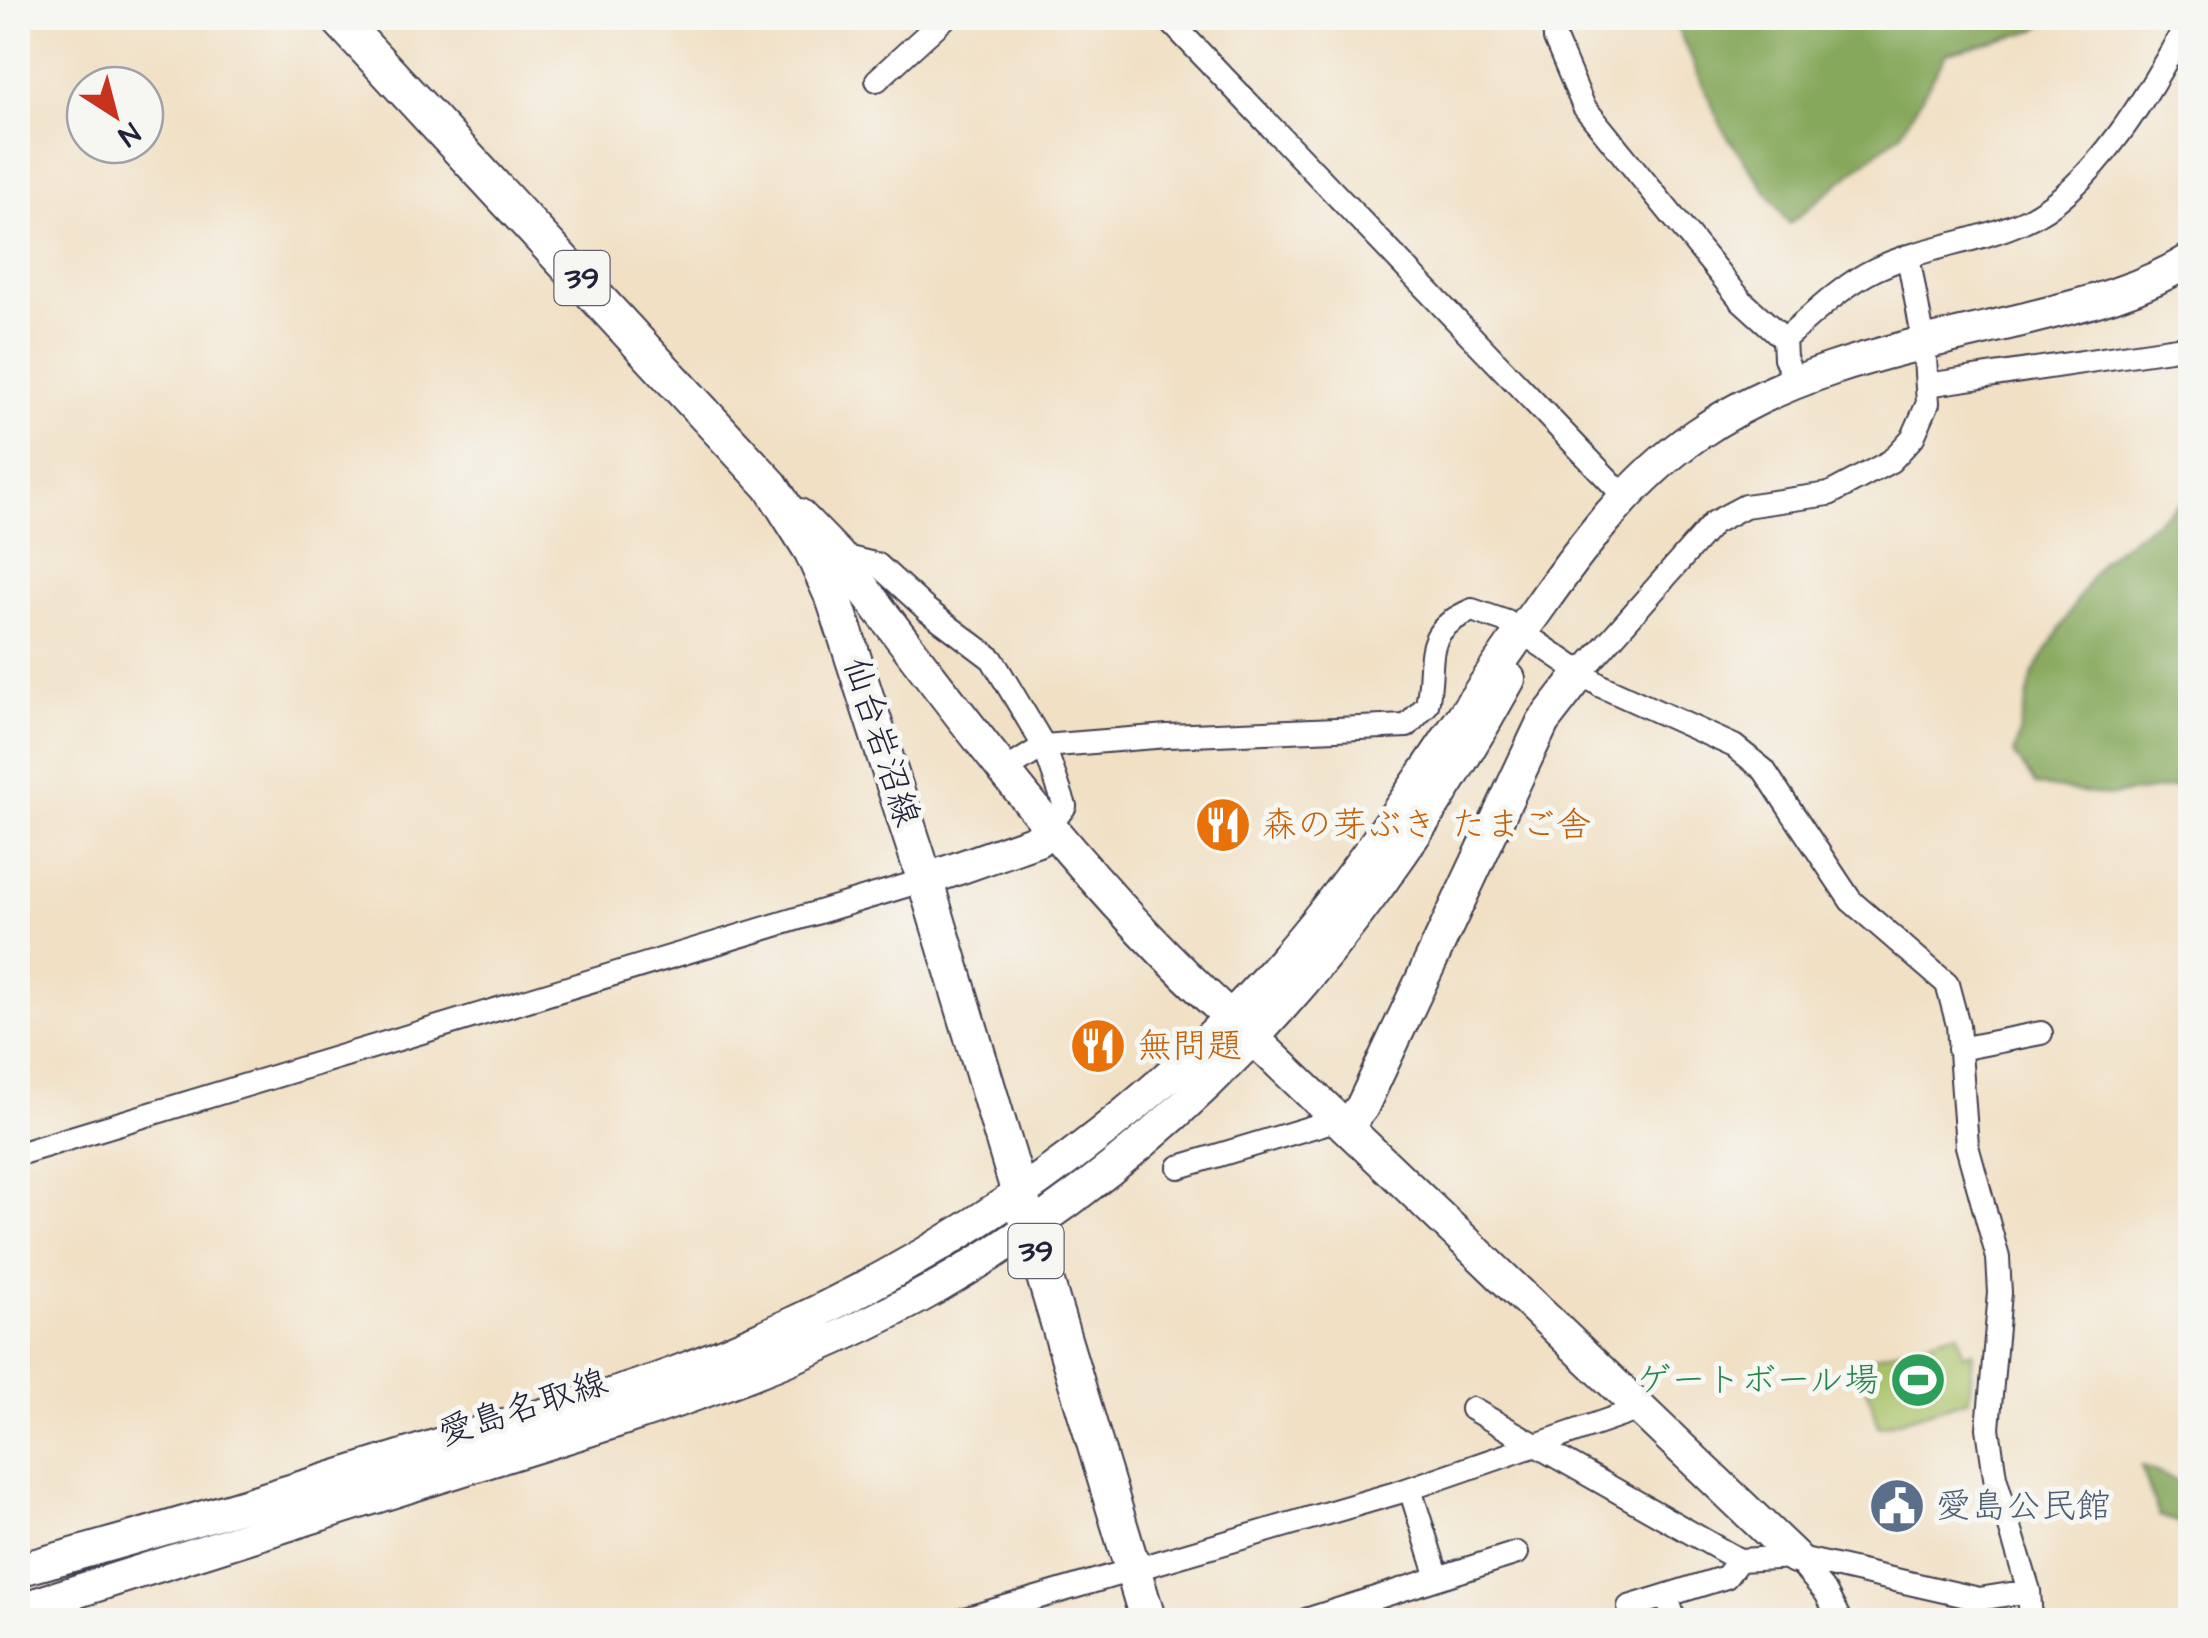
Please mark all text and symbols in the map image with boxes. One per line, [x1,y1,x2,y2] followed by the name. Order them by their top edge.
[65,65,165,165] north arrow
[110,113,147,155] text: N
[554,251,610,305] road number: 39
[831,651,931,833] street label: 仙台岩沼線
[1193,795,1253,855] restaurant icon: 森の芽ぶき たまご舎
[1262,801,1591,850] place label: 森の芽ぶき たまご舎
[1068,1016,1128,1076] restaurant icon: 無問題
[1137,1022,1242,1071] place label: 無問題
[1008,1224,1064,1278] road number: 39
[1888,1350,1948,1410] sports icon: ゲートボール場
[1636,1356,1879,1405] place label: ゲートボール場
[432,1358,614,1458] street label: 愛島名取線
[1867,1476,1927,1536] public building icon: 愛島公民館
[1936,1482,2111,1531] place label: 愛島公民館

